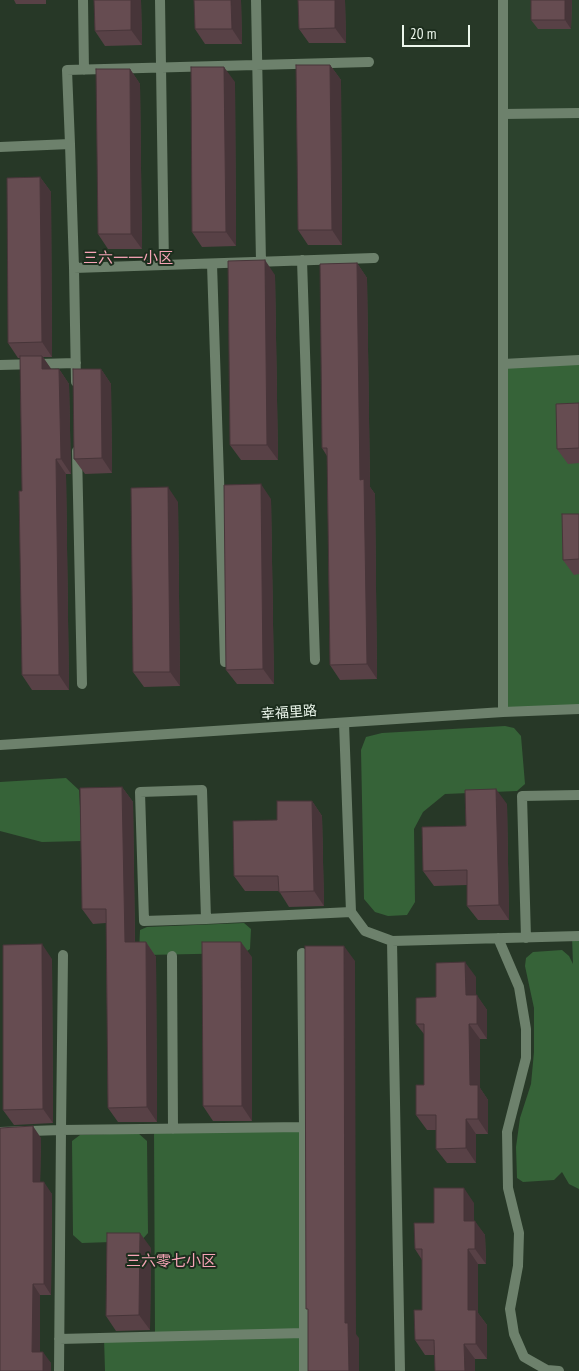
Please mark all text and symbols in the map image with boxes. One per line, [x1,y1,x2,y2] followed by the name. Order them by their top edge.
[404,15,472,47] scale bar
[410,24,436,43] text: 20 m
[83,250,173,268] district label: 三六一一小区
[260,703,318,723] street label: 幸福里路
[126,1253,216,1271] district label: 三六零七小区

